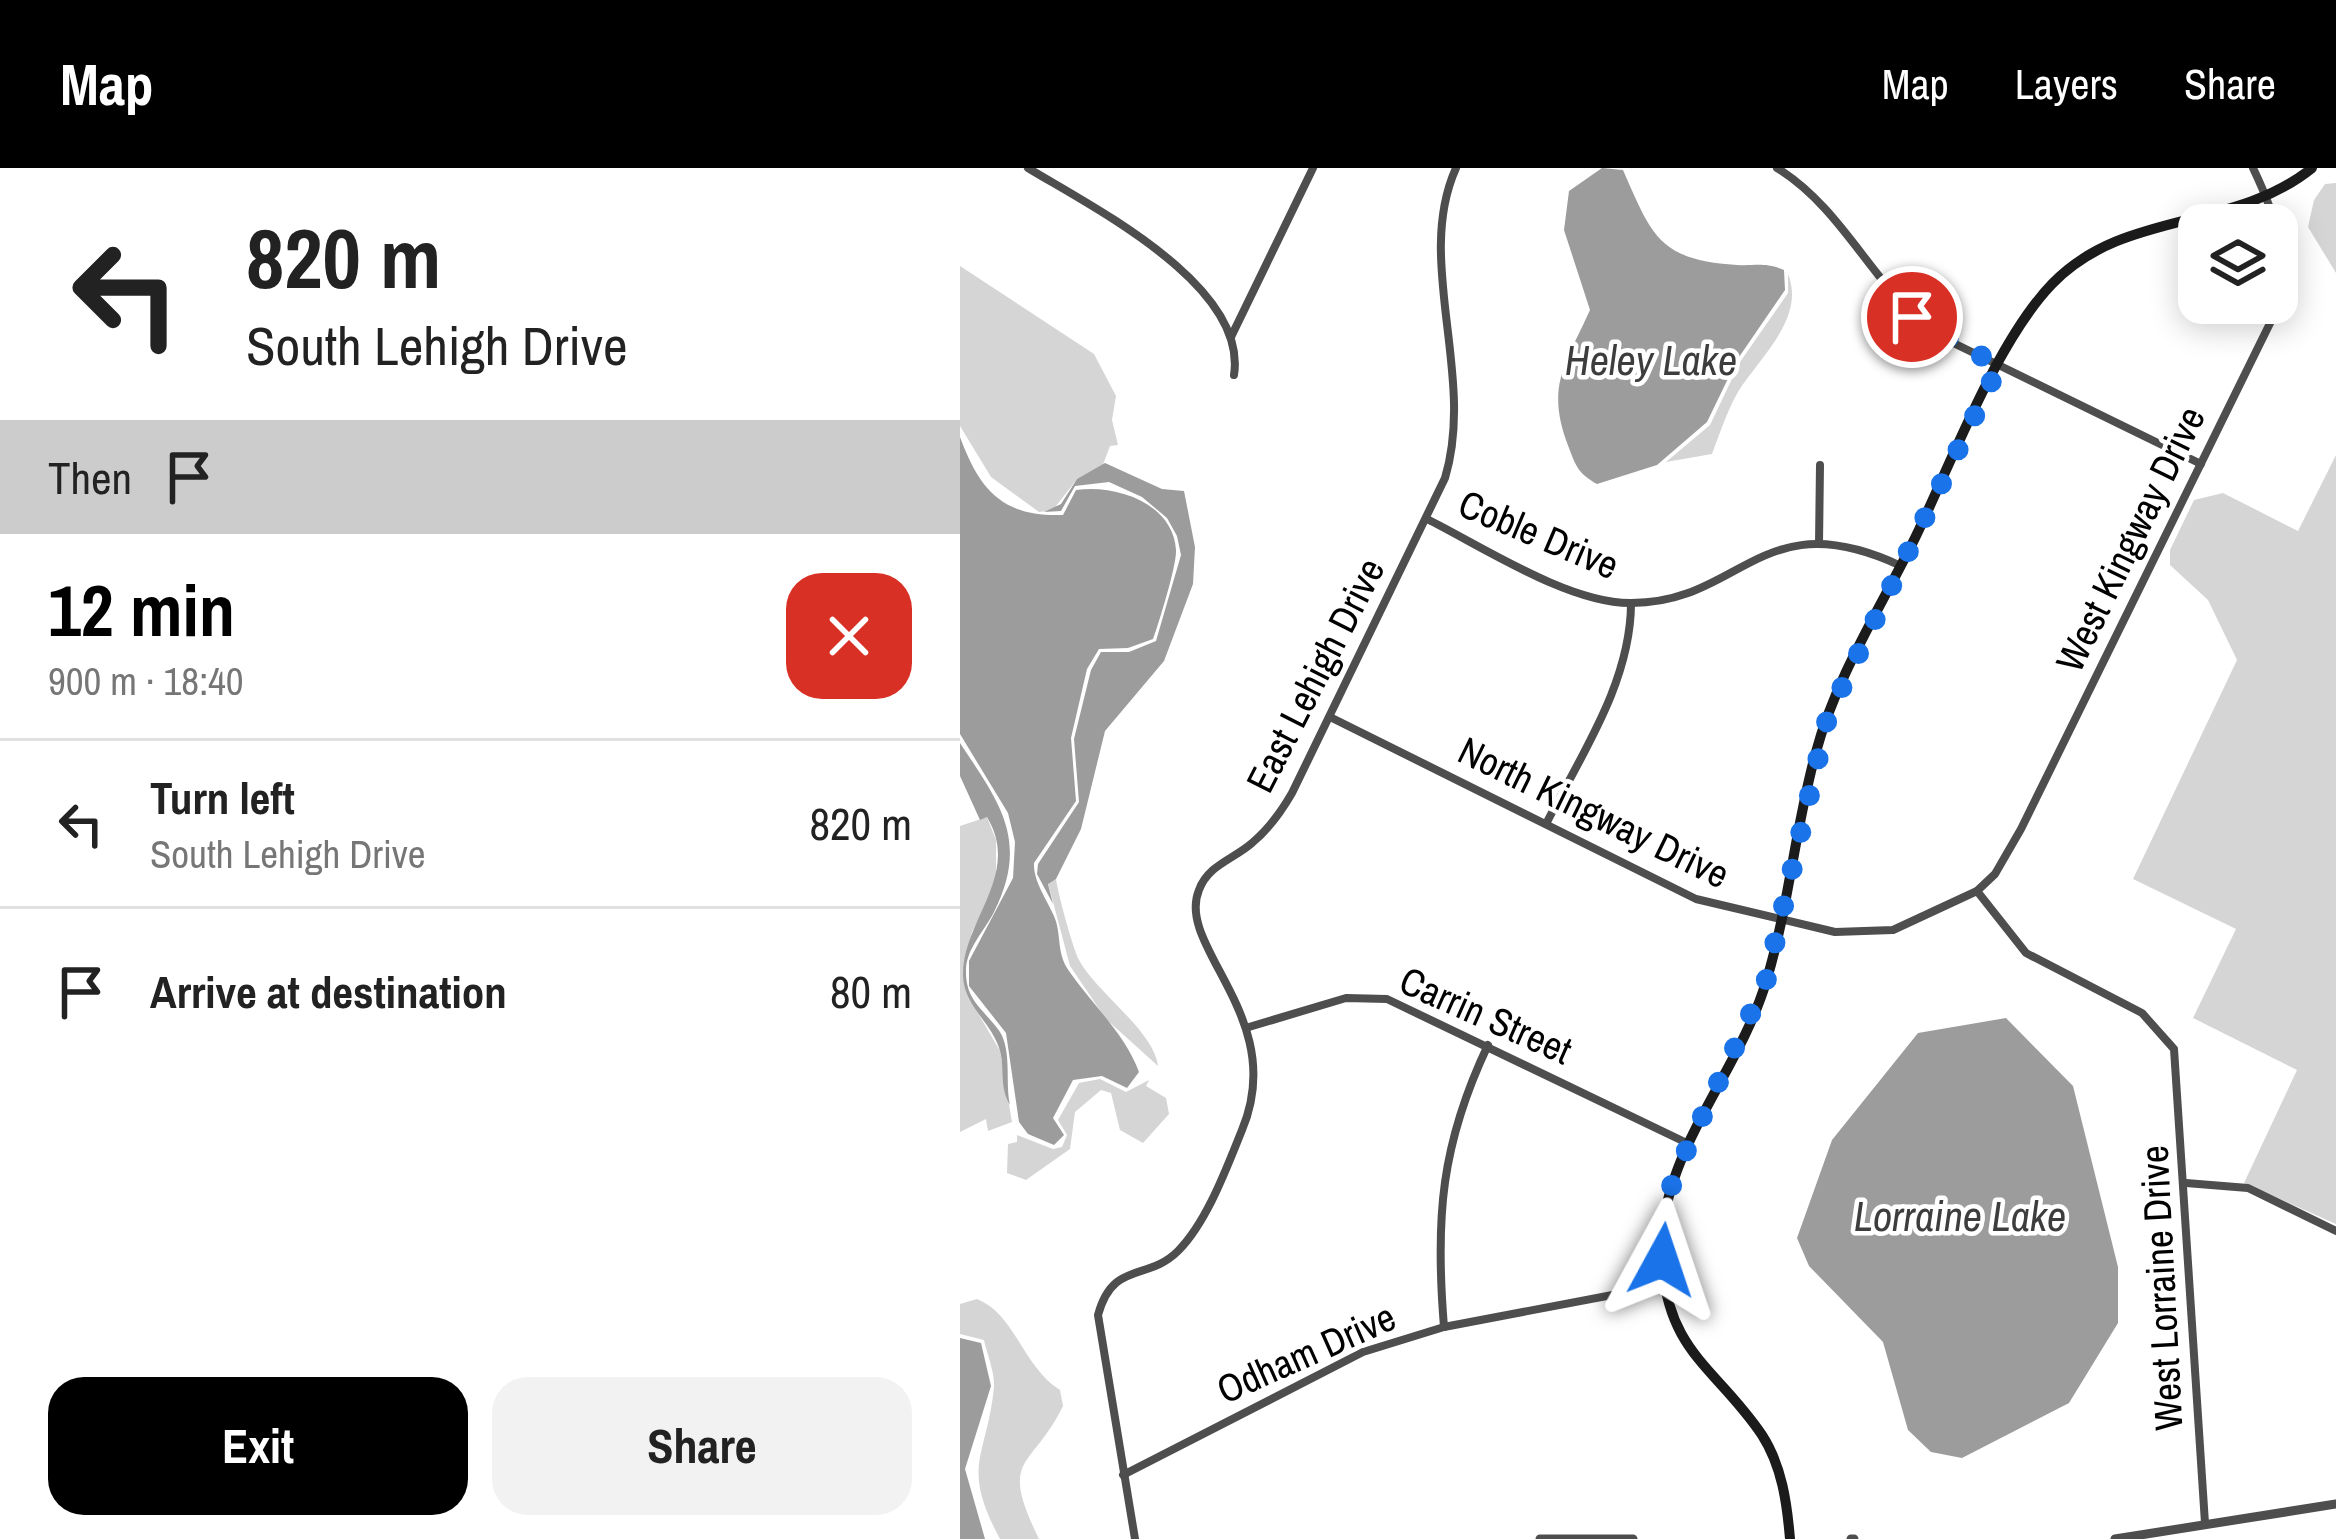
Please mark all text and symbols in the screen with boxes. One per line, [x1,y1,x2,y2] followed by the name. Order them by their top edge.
[60,46,153,123] text: Map
[1882,56,1949,112] text: Map
[2015,56,2118,112] text: Layers
[2184,56,2276,112] text: Share
[246,201,441,314] text: 820 m
[2178,204,2298,324] map controls
[2178,204,2298,324] button: layers
[48,216,204,372] icon: left
[1861,266,1963,368] pin
[1879,284,1945,350] icon: arrive
[246,309,628,382] text: South Lehigh Drive
[1565,332,1737,388] water label: Heley Lake
[2043,398,2217,680] street label: West Kingway Drive
[156,444,222,510] icon: arrive
[48,447,132,508] text: Then
[1451,477,1627,591] street label: Coble Drive
[1234,549,1396,801] street label: East Lehigh Drive
[48,561,235,658] text: 12 min
[786,573,912,699] button: close
[48,655,244,707] text: 900 m · 18:40
[1450,724,1738,900] street label: North Kingway Drive
[150,767,295,828] text: Turn left
[48,791,114,857] icon: left
[809,793,912,854] text: 820 m
[150,828,426,880] text: South Lehigh Drive
[1392,954,1580,1076] street label: Carrin Street
[48,959,114,1025] icon: arrive
[150,961,507,1022] text: Arrive at destination
[830,961,912,1022] text: 80 m
[2128,1144,2194,1432] street label: West Lorraine Drive
[1854,1188,2066,1244] water label: Lorraine Lake
[1599,1197,1725,1323] position arrow
[1209,1291,1403,1415] street label: Odham Drive
[48,1377,468,1515] button: Exit
[492,1377,912,1515] button: Share

